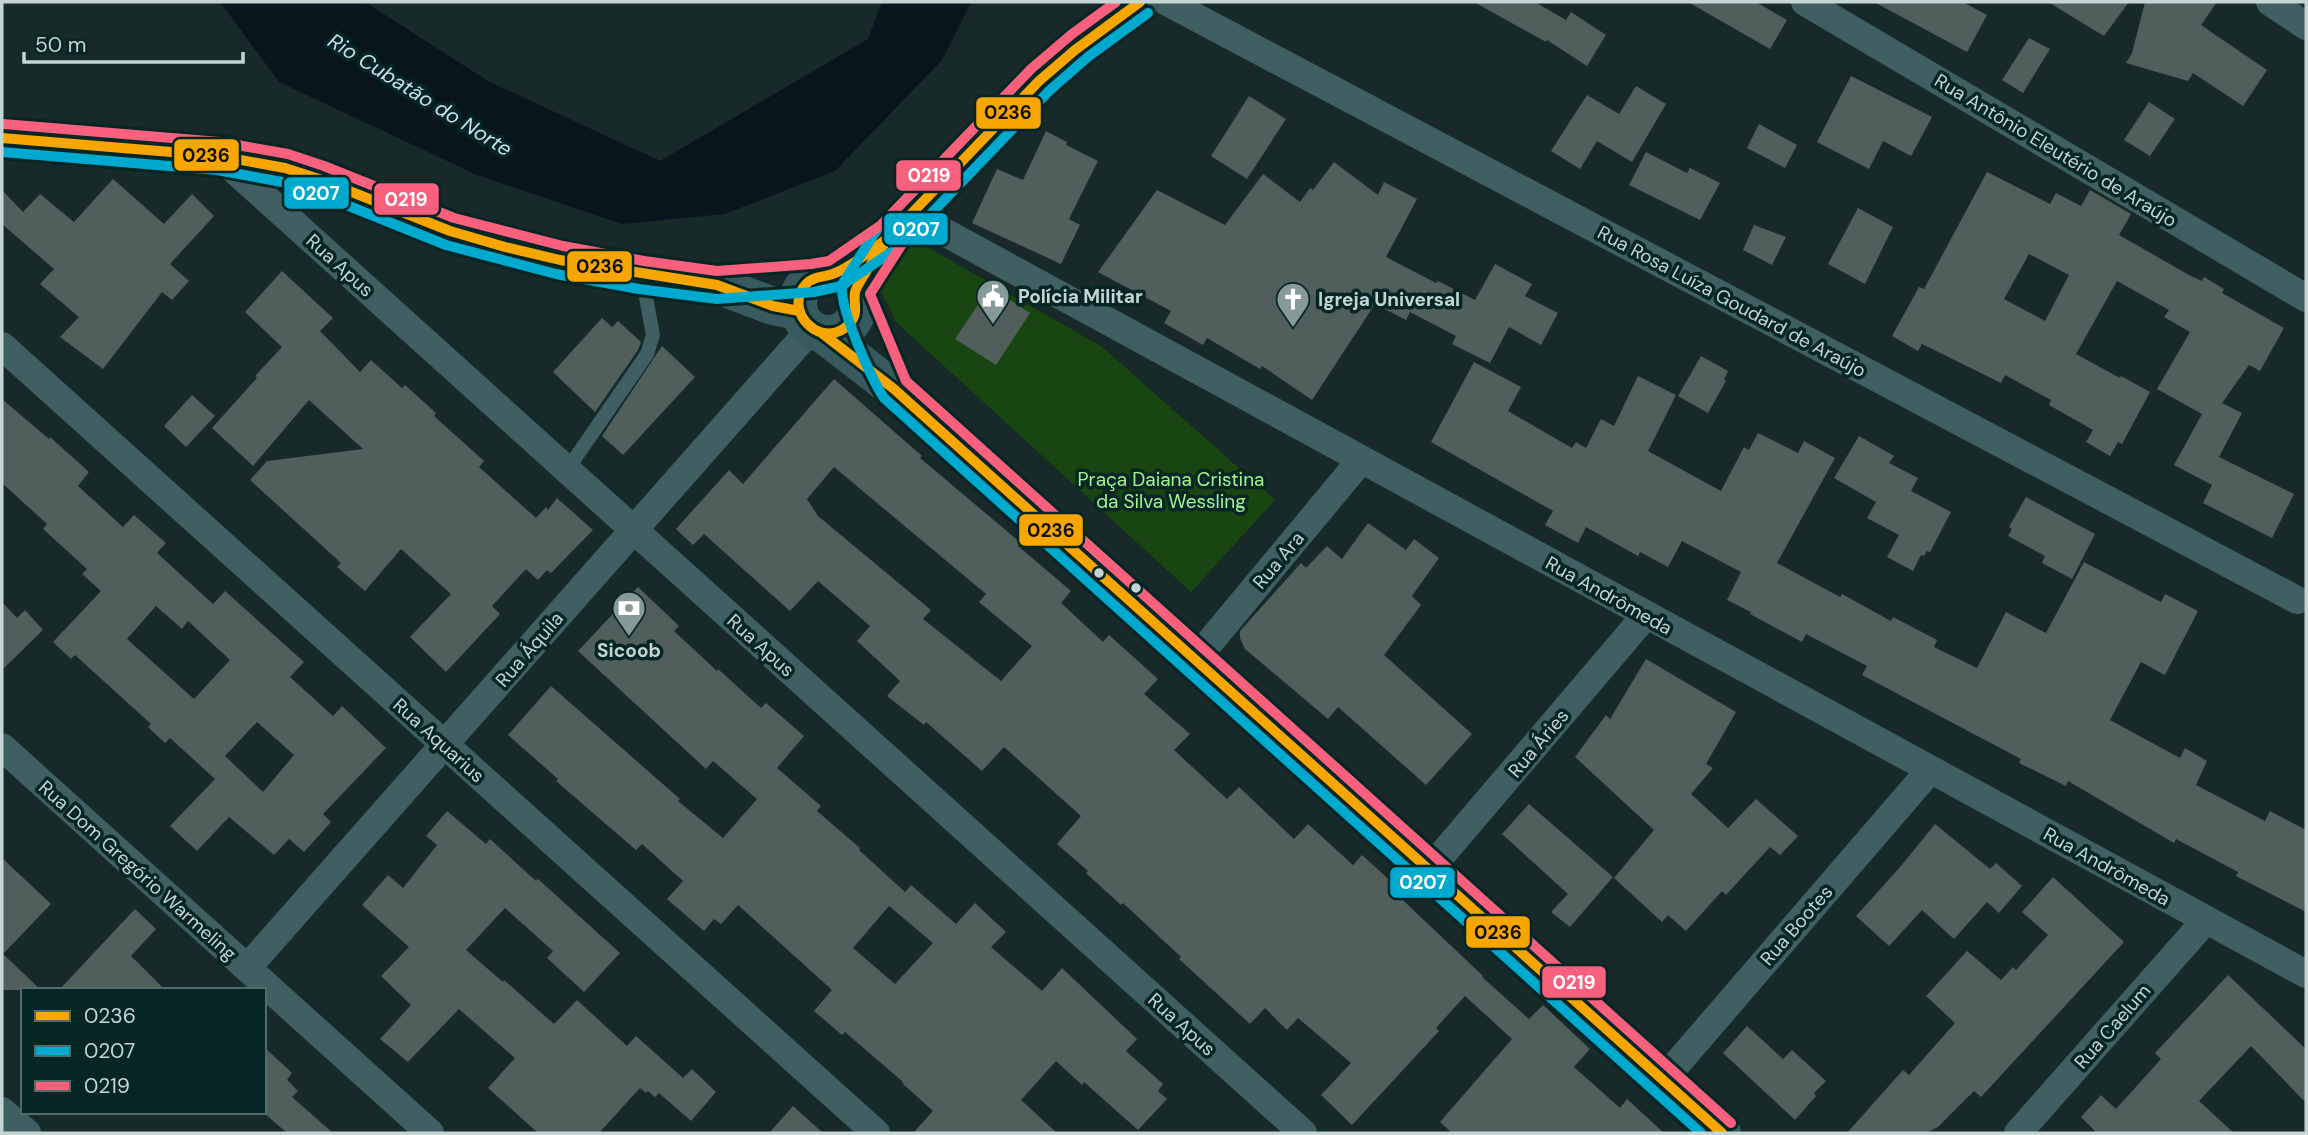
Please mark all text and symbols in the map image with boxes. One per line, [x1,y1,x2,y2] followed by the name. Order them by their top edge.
[24,21,243,65] scale bar
[323,27,517,163] water label: Rio Cubatão do Norte
[35,31,86,59] text: 50 m
[1930,68,2181,233] street label: Rua Antônio Eleutério de Araújo
[975,96,1042,130] line badge: 0236
[984,100,1032,125] text: 0236
[173,138,240,172] line badge: 0236
[182,143,230,168] text: 0236
[895,159,962,192] line badge: 0219
[907,163,951,188] text: 0219
[283,176,350,210] line badge: 0207
[292,181,340,206] text: 0207
[373,182,440,216] line badge: 0219
[384,187,428,212] text: 0219
[883,212,949,246] line badge: 0207
[892,217,940,242] text: 0207
[1593,220,1870,383] street label: Rua Rosa Luíza Goudard de Araújo
[301,228,379,302] street label: Rua Apus
[566,250,633,283] line badge: 0236
[576,254,624,279] text: 0236
[974,277,1012,326] public building icon: Polícia Militar
[1274,280,1312,329] church icon: Igreja Universal
[1018,284,1143,309] place label: Polícia Militar
[1318,287,1460,312] place label: Igreja Universal
[1078,467,1264,514] park label: Praça Daiana Cristina da Silva Wessling
[1018,513,1084,547] line badge: 0236
[1027,518,1075,543] text: 0236
[1247,526,1310,594] street label: Rua Ara
[1541,550,1676,641] street label: Rua Andrômeda
[1092,566,1106,580] unlabelled marker
[1129,581,1143,595] unlabelled marker
[610,589,648,638] bank icon: Sicoob
[490,607,569,692] street label: Rua Áquila
[722,608,800,682] street label: Rua Apus
[597,638,661,663] place label: Sicoob
[388,693,490,788] street label: Rua Aquarius
[1502,704,1574,783] street label: Rua Áries
[33,775,242,966] street label: Rua Dom Gregório Warmeling
[2039,821,2174,912] street label: Rua Andrômeda
[1389,866,1456,899] line badge: 0207
[1399,870,1447,895] text: 0207
[1755,880,1838,971] street label: Rua Bootes
[1465,915,1531,949] line badge: 0236
[1474,920,1522,945] text: 0236
[1541,965,1607,999] line badge: 0219
[1552,970,1596,995] text: 0219
[2069,979,2156,1074] street label: Rua Caelum
[1143,987,1221,1061] street label: Rua Apus
[21,988,266,1114] legend
[84,1002,136,1030] text: 0236
[84,1037,135,1065] text: 0207
[84,1072,130,1100] text: 0219

